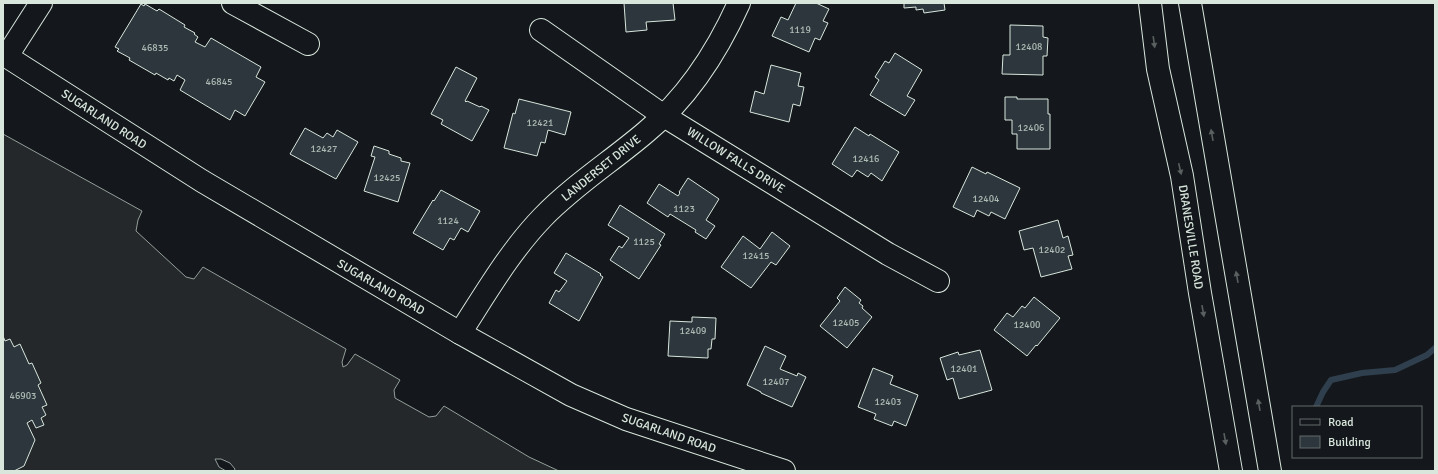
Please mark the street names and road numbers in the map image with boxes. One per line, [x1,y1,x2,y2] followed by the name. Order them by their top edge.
[58,86,149,153] street label: SUGARLAND ROAD
[684,124,788,197] street label: WILLOW FALLS DRIVE
[559,132,644,205] street label: LANDERSET DRIVE
[1175,184,1206,291] street label: DRANESVILLE ROAD
[334,256,427,319] street label: SUGARLAND ROAD
[620,410,718,457] street label: SUGARLAND ROAD

